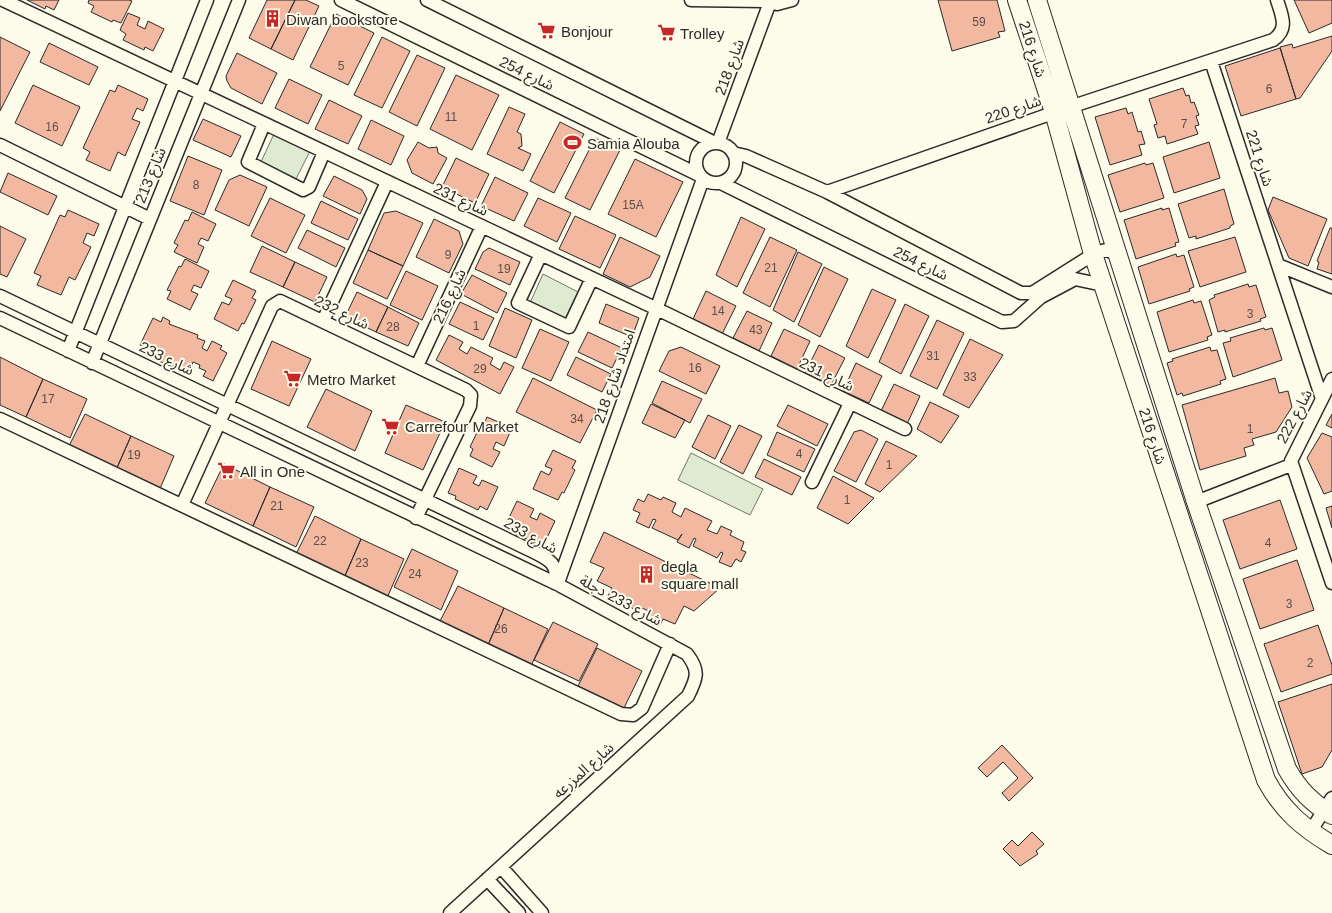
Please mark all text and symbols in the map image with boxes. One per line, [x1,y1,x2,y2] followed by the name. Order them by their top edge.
[262,9,282,29] building icon: Diwan bookstore
[286,11,398,28] place label: Diwan bookstore
[972,15,986,29] house number: 59
[1012,19,1050,81] street label: شارع 216
[537,21,557,41] supermarket icon: Bonjour
[561,23,613,40] place label: Bonjour
[656,23,676,43] supermarket icon: Trolley
[680,25,725,42] place label: Trolley
[711,36,751,99] street label: شارع 218
[495,53,557,97] street label: شارع 254
[338,59,345,73] house number: 5
[1266,82,1273,96] house number: 6
[983,91,1045,130] street label: شارع 220
[445,110,458,124] house number: 11
[1181,117,1188,131] house number: 7
[45,120,59,134] house number: 16
[1239,128,1277,190] street label: شارع 221
[563,133,583,153] sports icon: Samia Alouba
[587,135,680,152] place label: Samia Alouba
[131,145,173,207] street label: شارع 213
[193,178,200,192] house number: 8
[429,179,491,223] street label: شارع 231
[622,198,644,212] house number: 15A
[889,243,951,287] street label: شارع 254
[445,248,452,262] house number: 9
[764,261,778,275] house number: 21
[497,262,511,276] house number: 19
[429,266,473,328] street label: شارع 216
[310,292,372,336] street label: شارع 232
[711,304,725,318] house number: 14
[1247,307,1254,321] house number: 3
[473,319,480,333] house number: 1
[386,320,400,334] house number: 28
[749,323,763,337] house number: 43
[590,327,642,427] street label: امتداد شارع 218
[135,338,197,382] street label: شارع 233
[926,349,940,363] house number: 31
[795,354,857,398] street label: شارع 231
[688,361,702,375] house number: 16
[473,362,487,376] house number: 29
[283,369,303,389] supermarket icon: Metro Market
[963,370,977,384] house number: 33
[307,371,396,388] place label: Metro Market
[1273,386,1319,448] street label: شارع 222
[41,392,55,406] house number: 17
[1132,406,1170,468] street label: شارع 216
[570,412,584,426] house number: 34
[381,416,401,436] supermarket icon: Carrefour Market
[405,418,519,435] place label: Carrefour Market
[1247,422,1254,436] house number: 1
[796,447,803,461] house number: 4
[127,448,141,462] house number: 19
[886,458,893,472] house number: 1
[216,461,236,481] supermarket icon: All in One
[240,463,305,480] place label: All in One
[844,493,851,507] house number: 1
[270,499,284,513] house number: 21
[499,513,561,560] street label: شارع 233
[313,534,327,548] house number: 22
[1265,536,1272,550] house number: 4
[355,556,369,570] house number: 23
[661,558,739,592] place label: degla square mall
[637,565,657,585] building icon: degla square mall
[408,567,422,581] house number: 24
[575,571,665,632] street label: شارع 233 دجلة
[1286,597,1293,611] house number: 3
[494,622,508,636] house number: 26
[1307,656,1314,670] house number: 2
[549,738,620,805] street label: شارع المزرعه

